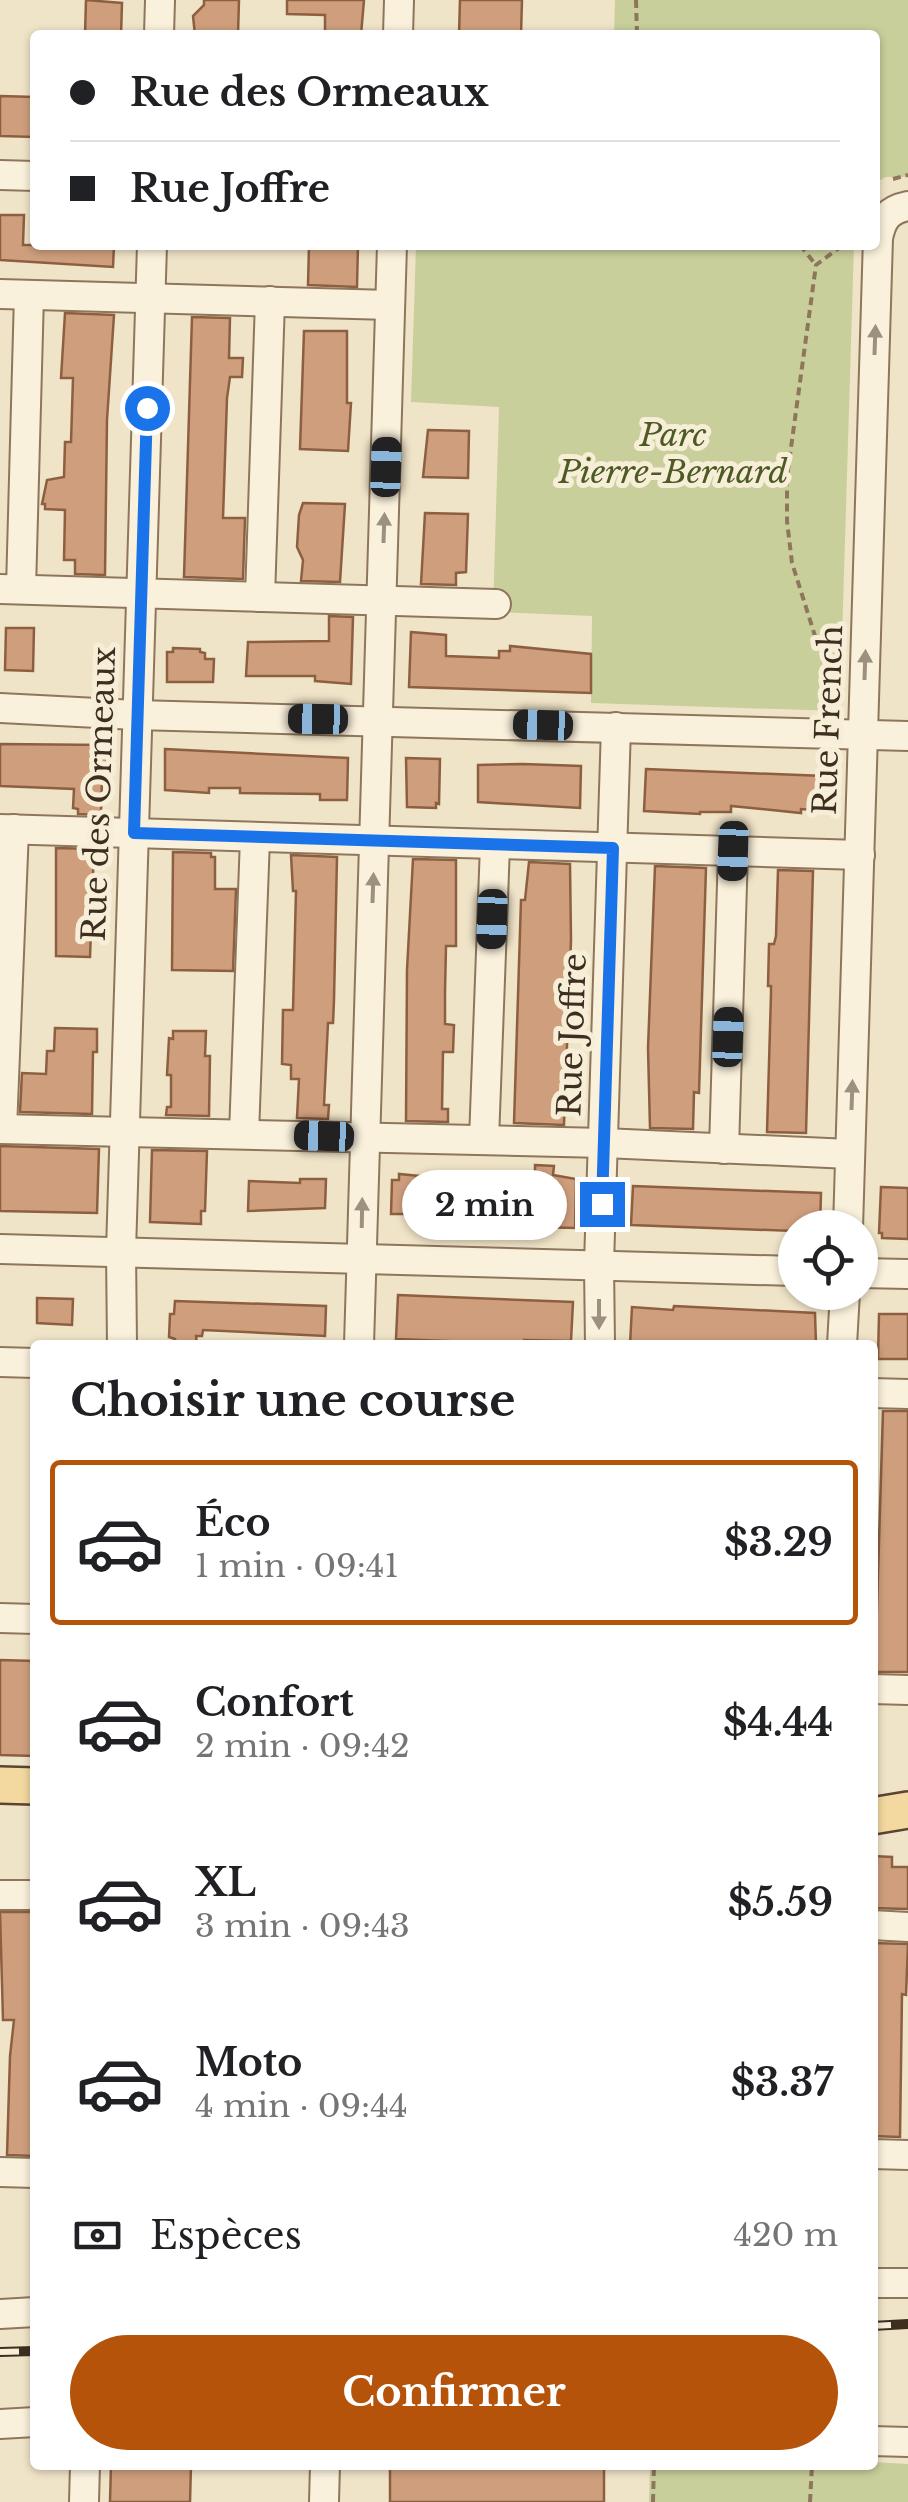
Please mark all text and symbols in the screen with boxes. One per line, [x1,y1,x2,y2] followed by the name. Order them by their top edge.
[130,69,489,116] text: Rue des Ormeaux
[130,165,330,212] text: Rue Joffre
[867,324,883,356] one-way arrow
[125,386,170,431] route start
[557,415,788,492] park label: Parc Pierre-Bernard
[370,436,402,498] car
[376,511,392,543] one-way arrow
[805,624,851,816] street label: Rue French
[74,646,124,942] street label: Rue des Ormeaux
[857,649,873,681] one-way arrow
[288,703,348,735] car
[512,709,574,741] car
[717,820,749,882] car
[366,871,382,903] one-way arrow
[476,888,508,950] car
[549,953,595,1117] street label: Rue Joffre
[712,1006,744,1068] car
[844,1079,860,1111] one-way arrow
[293,1120,355,1152] car
[402,1169,567,1239] callout: 2 min
[580,1182,625,1227] route end
[435,1185,534,1225] text: 2 min
[354,1196,370,1228] one-way arrow
[778,1210,878,1310] map controls
[778,1210,878,1310] button: locate
[591,1299,607,1331] one-way arrow
[70,1372,516,1428] text: Choisir une course
[75,1498,165,1588] icon: car
[195,1499,271,1546] text: Éco
[724,1519,833,1566] text: $3.29
[195,1546,399,1586] text: 1 min · 09:41
[75,1678,165,1768] icon: car
[195,1679,354,1726] text: Confort
[723,1699,833,1746] text: $4.44
[195,1726,410,1766] text: 2 min · 09:42
[75,1858,165,1948] icon: car
[195,1859,256,1906] text: XL
[728,1879,833,1926] text: $5.59
[195,1906,410,1946] text: 3 min · 09:43
[75,2038,165,2128] icon: car
[195,2039,302,2086] text: Moto
[731,2059,833,2106] text: $3.37
[195,2086,408,2126] text: 4 min · 09:44
[70,2208,125,2263] icon: cash
[150,2212,302,2259] text: Espèces
[733,2215,838,2255] text: 420 m
[70,2335,838,2450] button: Confirmer

